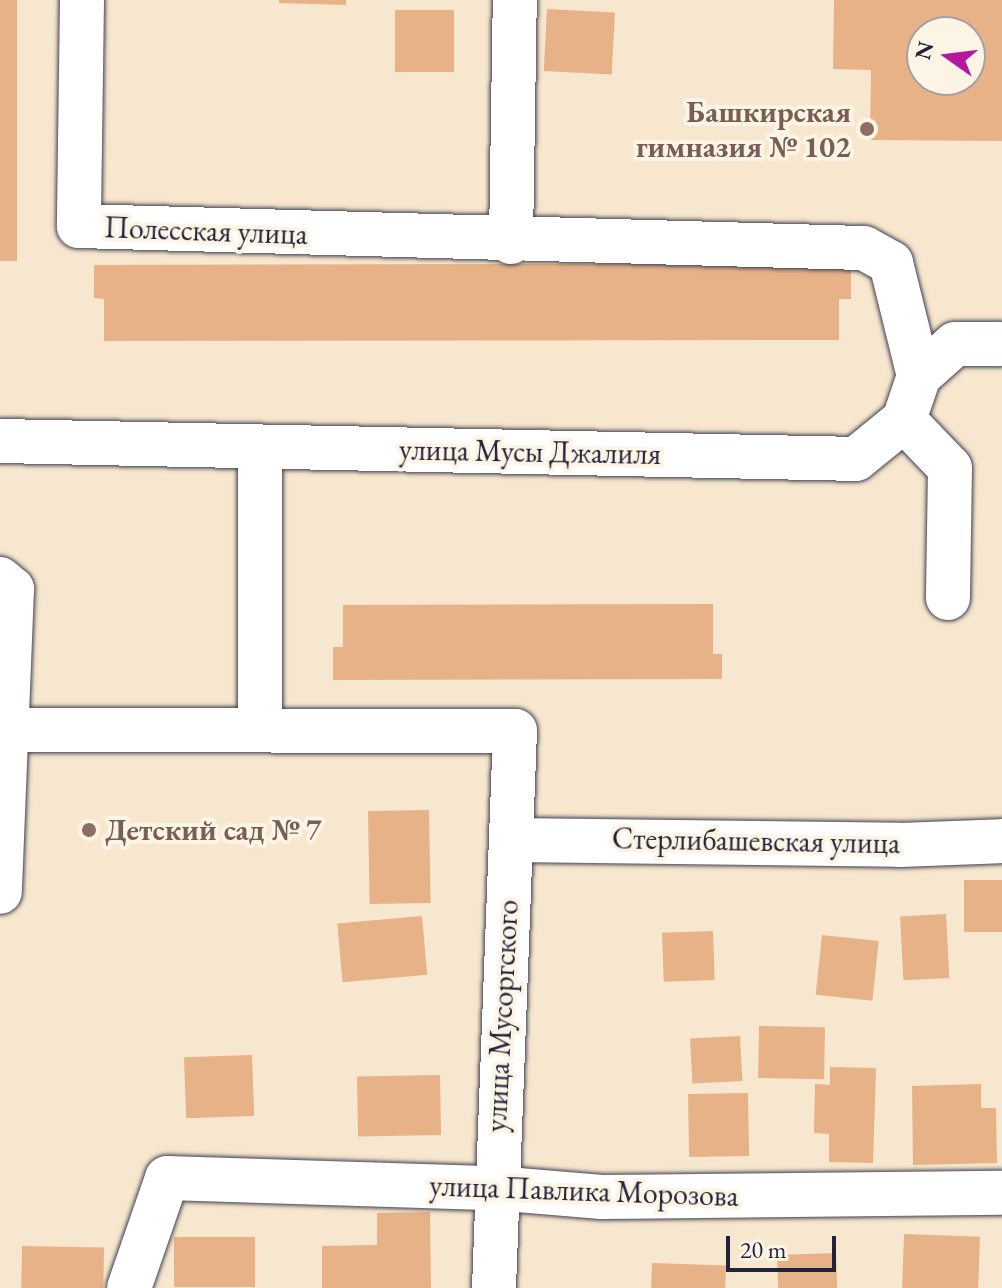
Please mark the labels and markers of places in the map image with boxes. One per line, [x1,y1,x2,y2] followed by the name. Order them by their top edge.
[636,94,851,164] place label: Башкирская гимназия № 102
[858,120,876,138] marker: Башкирская гимназия № 102
[105,812,322,848] place label: Детский сад № 7
[80,821,98,839] marker: Детский сад № 7

